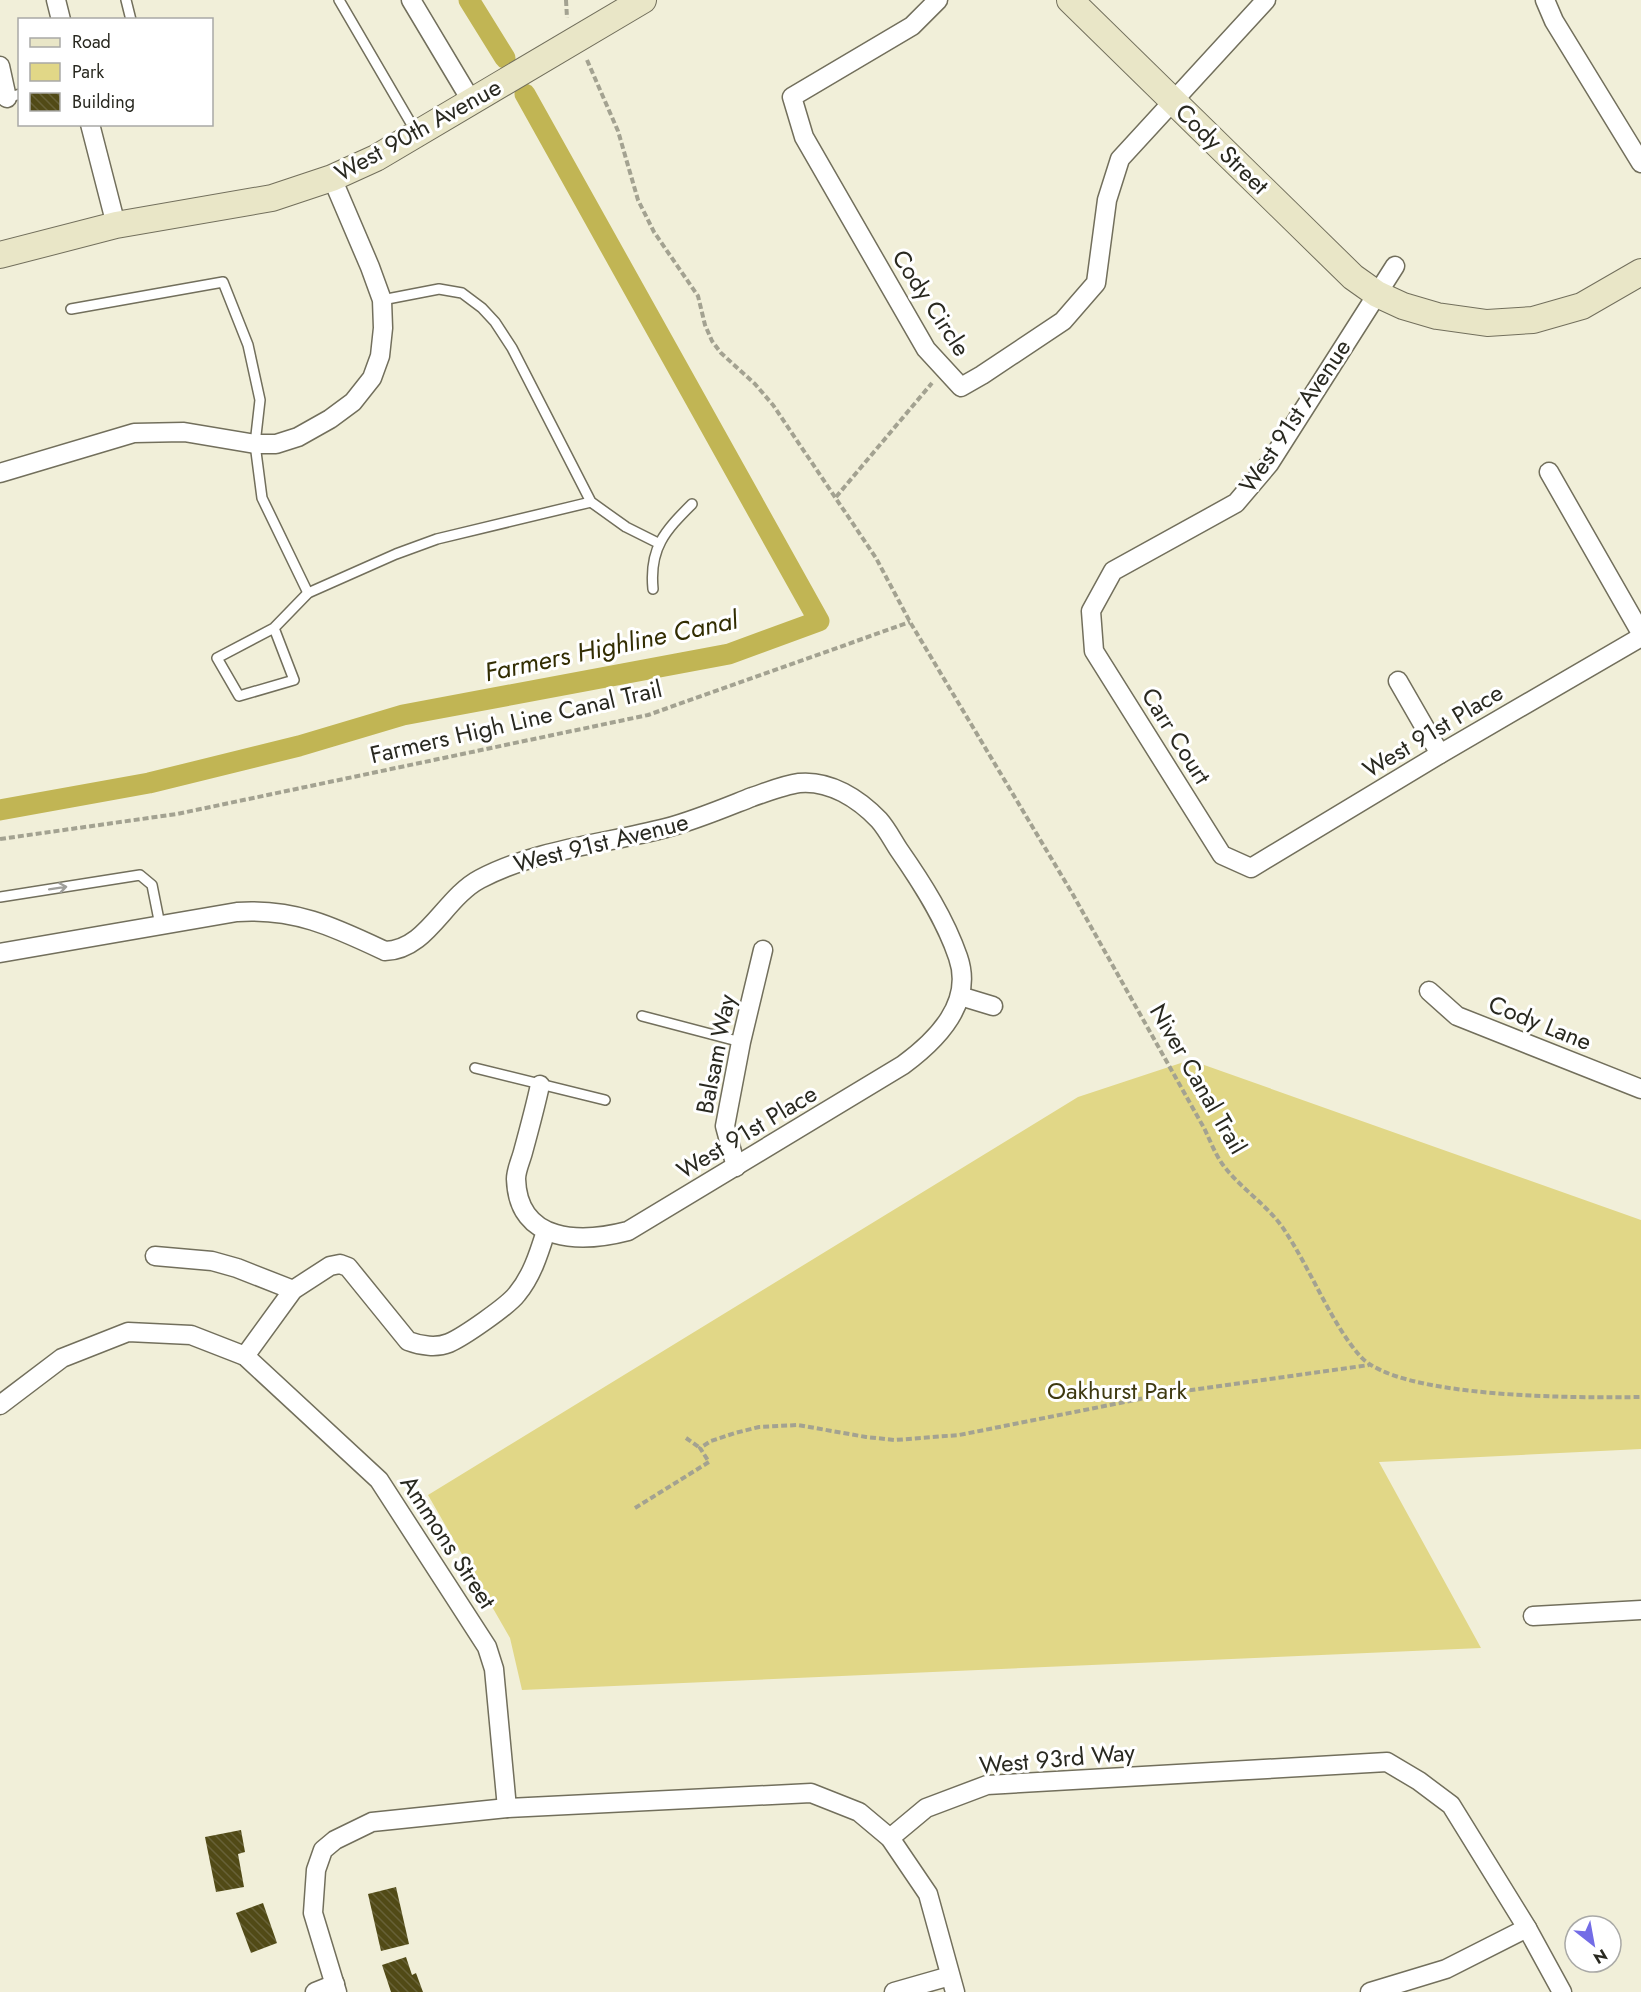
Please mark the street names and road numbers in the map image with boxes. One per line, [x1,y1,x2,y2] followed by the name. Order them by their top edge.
[328,69,507,190] street label: West 90th Avenue
[1168,95,1277,202] street label: Cody Street
[884,243,979,363] street label: Cody Circle
[1230,332,1359,500] street label: West 91st Avenue
[366,671,665,772] street label: Farmers High Line Canal Trail
[1356,675,1510,786] street label: West 91st Place
[1133,681,1220,791] street label: Carr Court
[510,804,692,881] street label: West 91st Avenue
[1483,986,1597,1059] street label: Cody Lane
[687,991,744,1117] street label: Balsam Way
[1141,997,1256,1160] street label: Niver Canal Trail
[670,1076,824,1187] street label: West 91st Place
[392,1468,505,1616] street label: Ammons Street
[978,1734,1137,1783] street label: West 93rd Way

